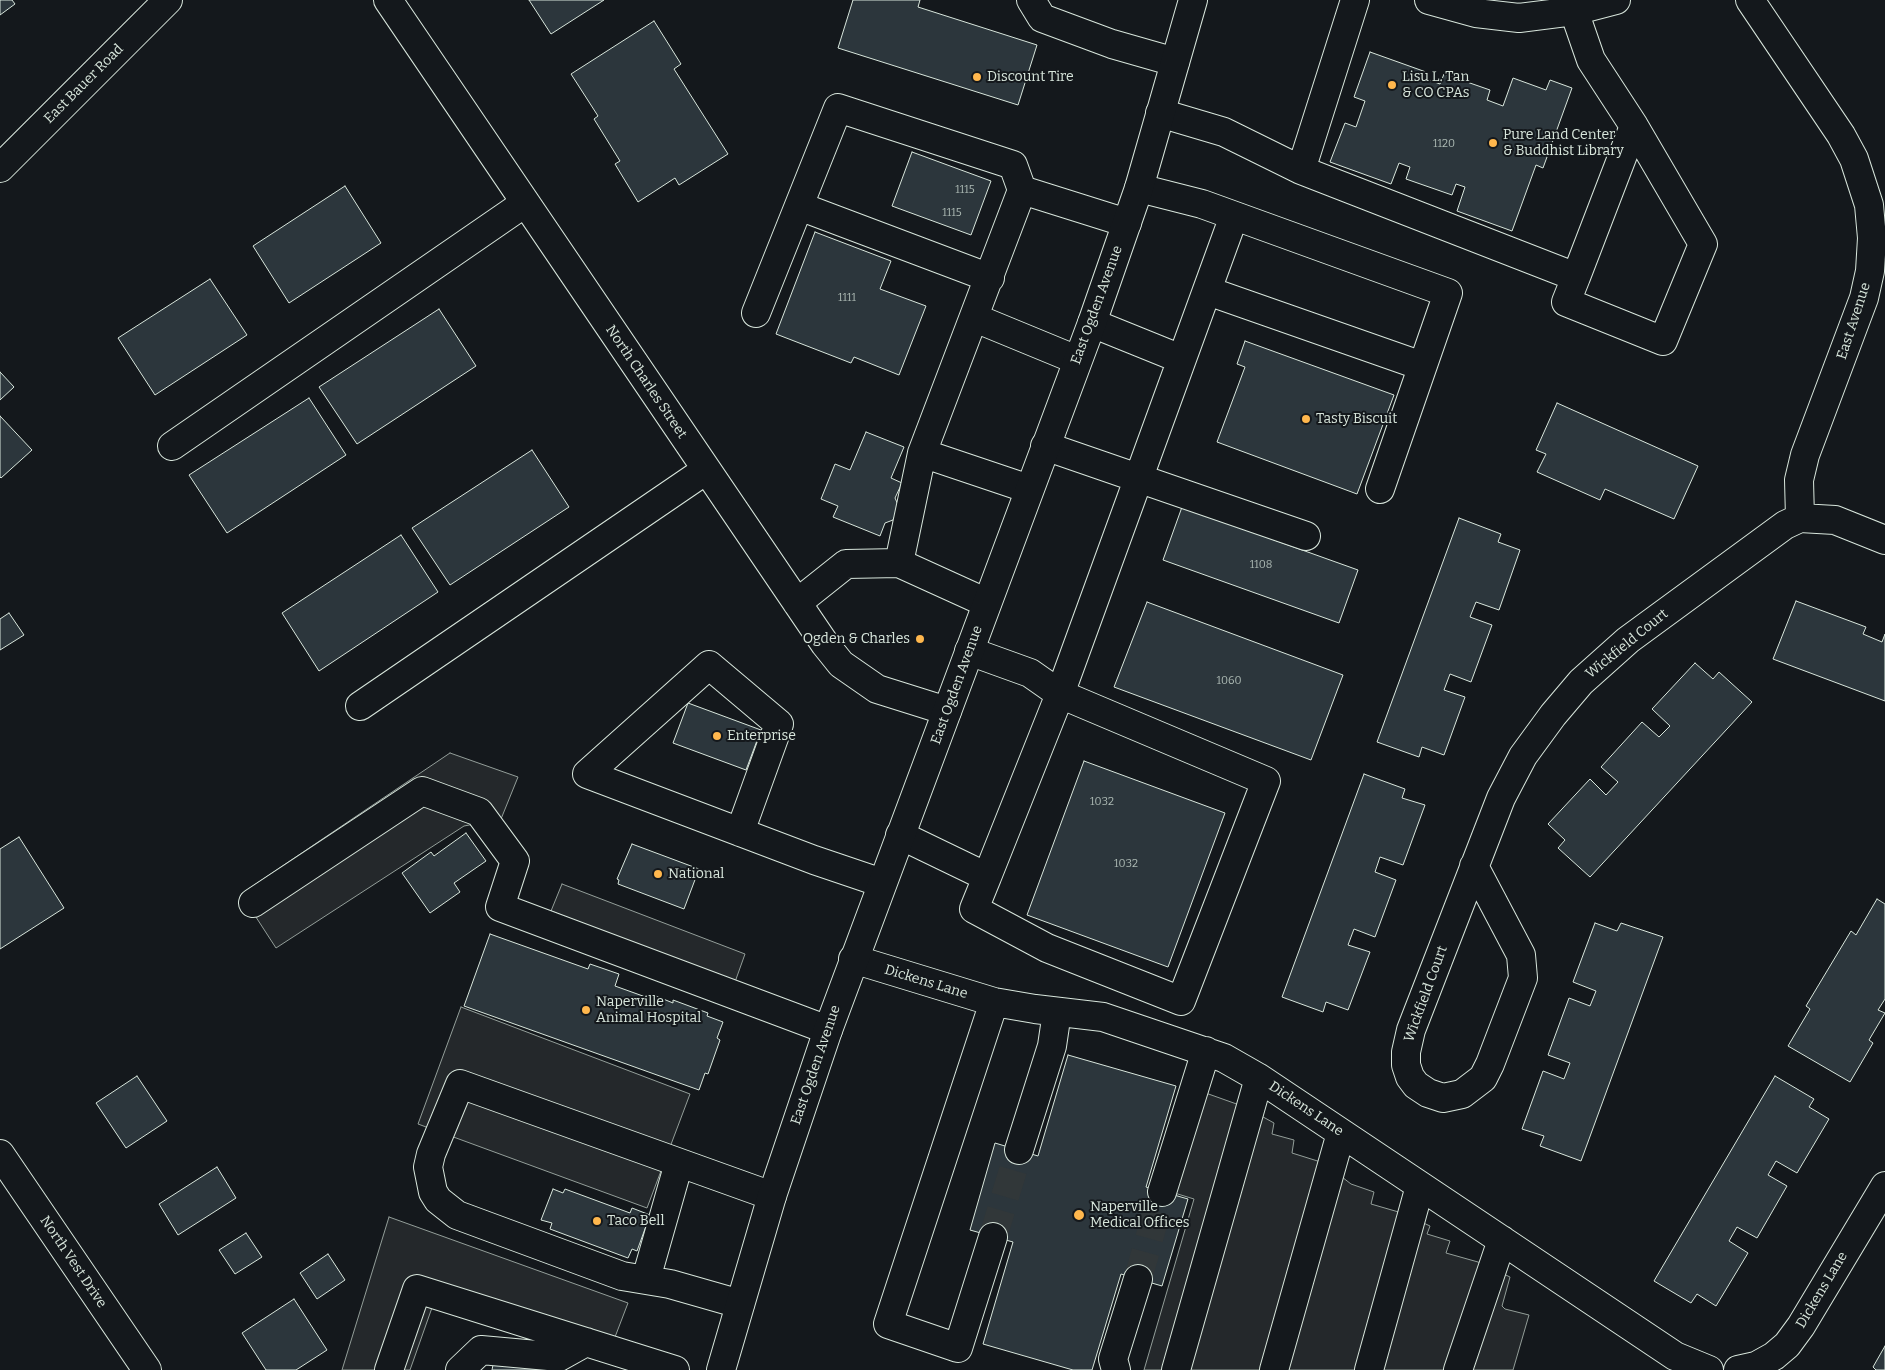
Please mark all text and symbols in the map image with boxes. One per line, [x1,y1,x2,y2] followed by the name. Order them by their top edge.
[41,41,127,127] street label: East Bauer Road
[987,69,1074,85] place label: Discount Tire
[1402,69,1469,102] place label: Lisu L. Tan & CO CPAs
[971,71,983,83] marker: Discount Tire
[1386,79,1398,91] marker: Lisu L. Tan & CO CPAs
[1503,127,1624,160] place label: Pure Land Center & Buddhist Library
[1433,137,1455,151] house number: 1120
[1487,137,1499,149] marker: Pure Land Center & Buddhist Library
[955,183,975,197] house number: 1115
[942,206,962,220] house number: 1115
[1068,243,1126,367] street label: East Ogden Avenue
[1834,280,1874,362] street label: East Avenue
[838,291,856,305] house number: 1111
[602,322,690,442] street label: North Charles Street
[1316,411,1397,427] place label: Tasty Biscuit
[1300,413,1312,425] marker: Tasty Biscuit
[1250,558,1272,572] house number: 1108
[1582,606,1672,682] street label: Wickfield Court
[928,623,986,747] street label: East Ogden Avenue
[803,631,910,647] place label: Ogden & Charles
[914,633,926,645] marker: Ogden & Charles
[1216,674,1242,688] house number: 1060
[727,728,796,744] place label: Enterprise
[711,730,723,742] marker: Enterprise
[1090,795,1114,809] house number: 1032
[1114,857,1138,871] house number: 1032
[668,866,724,882] place label: National
[652,868,664,880] marker: National
[1401,944,1451,1044] street label: Wickfield Court
[882,961,970,1003] street label: Dickens Lane
[596,994,701,1026] place label: Naperville Animal Hospital
[788,1003,844,1127] street label: East Ogden Avenue
[580,1004,592,1016] marker: Naperville Animal Hospital
[1266,1078,1346,1140] street label: Dickens Lane
[1090,1199,1190,1232] place label: Naperville Medical Offices
[1072,1208,1086,1222] marker: Naperville Medical Offices
[36,1213,110,1311] street label: North Vest Drive
[607,1213,664,1229] place label: Taco Bell
[591,1215,603,1227] marker: Taco Bell
[1793,1249,1851,1331] street label: Dickens Lane

